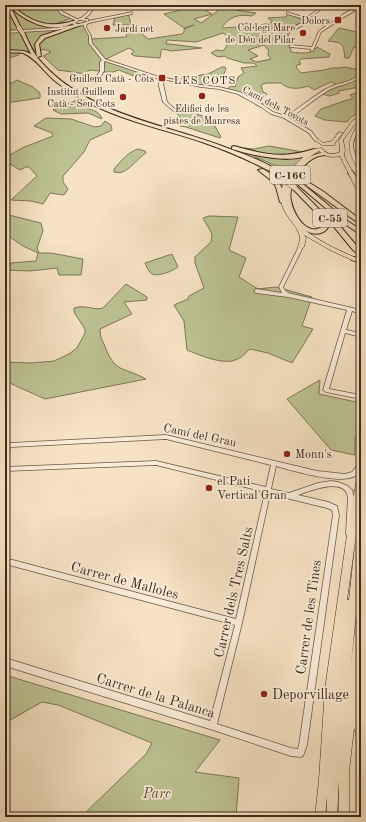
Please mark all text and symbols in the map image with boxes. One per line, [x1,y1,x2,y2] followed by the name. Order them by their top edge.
[333,15,343,25] marker: Dolors
[301,16,330,26] place label: Dolors
[102,23,112,33] marker: Jardí net
[225,23,295,45] place label: Col·legi Mare de Déu del Pilar
[115,24,154,34] place label: Jardí net
[298,28,308,38] marker: Col·legi Mare de Déu del Pilar
[157,73,167,83] marker: Guillem Catà - Cots
[69,74,154,84] place label: Guillem Catà - Cots
[174,76,236,87] district label: LES COTS
[241,84,310,128] street label: Camí dels Tovots
[47,87,115,109] place label: Institut Guillem Catà - Seu Cots
[197,91,207,101] marker: Edifici de les pistes de Manresa
[118,92,128,102] marker: Institut Guillem Catà - Seu Cots
[164,104,240,126] place label: Edifici de les pistes de Manresa
[270,166,310,184] road number: C-16C
[313,209,347,227] road number: C-55
[162,422,238,450] street label: Camí del Grau
[282,449,292,459] marker: Monn's
[295,449,332,461] place label: Monn's
[217,476,287,502] place label: el Pati Vertical Gran
[204,483,214,493] marker: el Pati Vertical Gran
[212,525,256,659] street label: Carrer dels Tres Salts
[294,559,324,675] street label: Carrer de les Tines
[69,560,180,602] street label: Carrer de Malloles
[95,671,217,721] street label: Carrer de la Palanca
[272,688,349,702] place label: Deporvillage
[259,689,269,699] marker: Deporvillage
[142,787,171,801] park label: Parc

